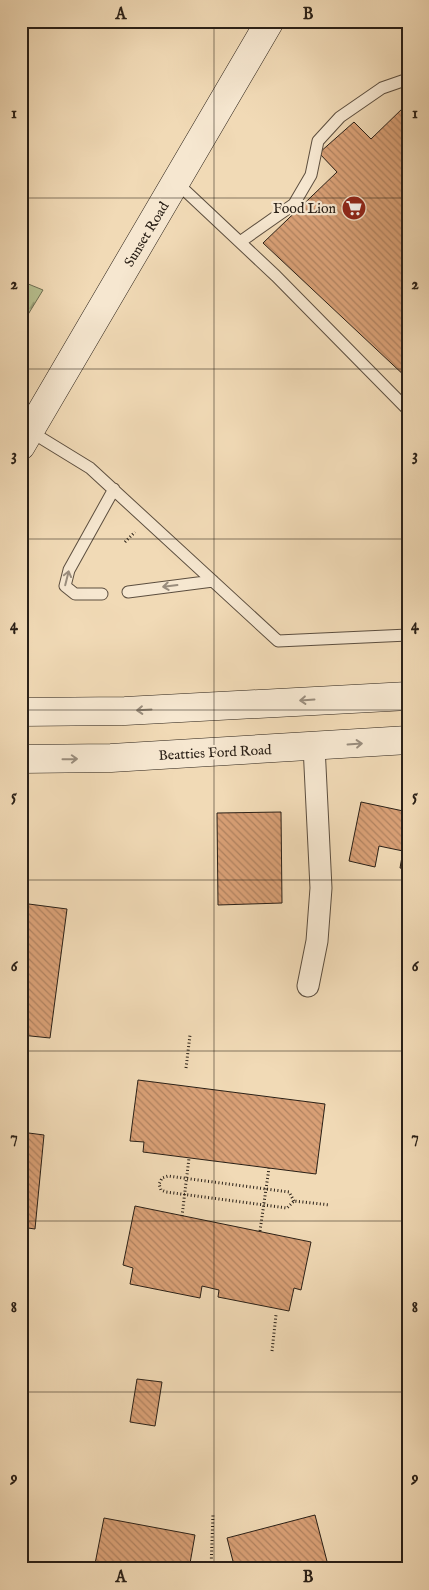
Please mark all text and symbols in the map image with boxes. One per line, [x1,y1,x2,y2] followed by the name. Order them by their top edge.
[115,5,128,25] text: A
[303,5,314,25] text: B
[11,104,17,124] text: 1
[412,104,418,124] text: 1
[341,195,367,221] supermarket icon: Food Lion
[120,198,174,270] street label: Sunset Road
[273,200,337,218] place label: Food Lion
[10,275,18,295] text: 2
[411,275,419,295] text: 2
[11,446,17,466] text: 3
[412,446,418,466] text: 3
[63,570,72,586] one-way arrow
[163,582,179,592] one-way arrow
[10,616,19,636] text: 4
[411,616,420,636] text: 4
[299,696,315,705] one-way arrow
[137,705,153,714] one-way arrow
[346,739,362,748] one-way arrow
[158,741,272,765] street label: Beatties Ford Road
[62,754,78,764] one-way arrow
[11,787,17,807] text: 5
[412,787,418,807] text: 5
[11,957,19,977] text: 6
[412,957,420,977] text: 6
[10,1128,18,1148] text: 7
[411,1128,419,1148] text: 7
[11,1298,17,1318] text: 8
[412,1298,418,1318] text: 8
[10,1469,18,1489] text: 9
[411,1469,419,1489] text: 9
[115,1568,128,1588] text: A
[303,1568,314,1588] text: B

